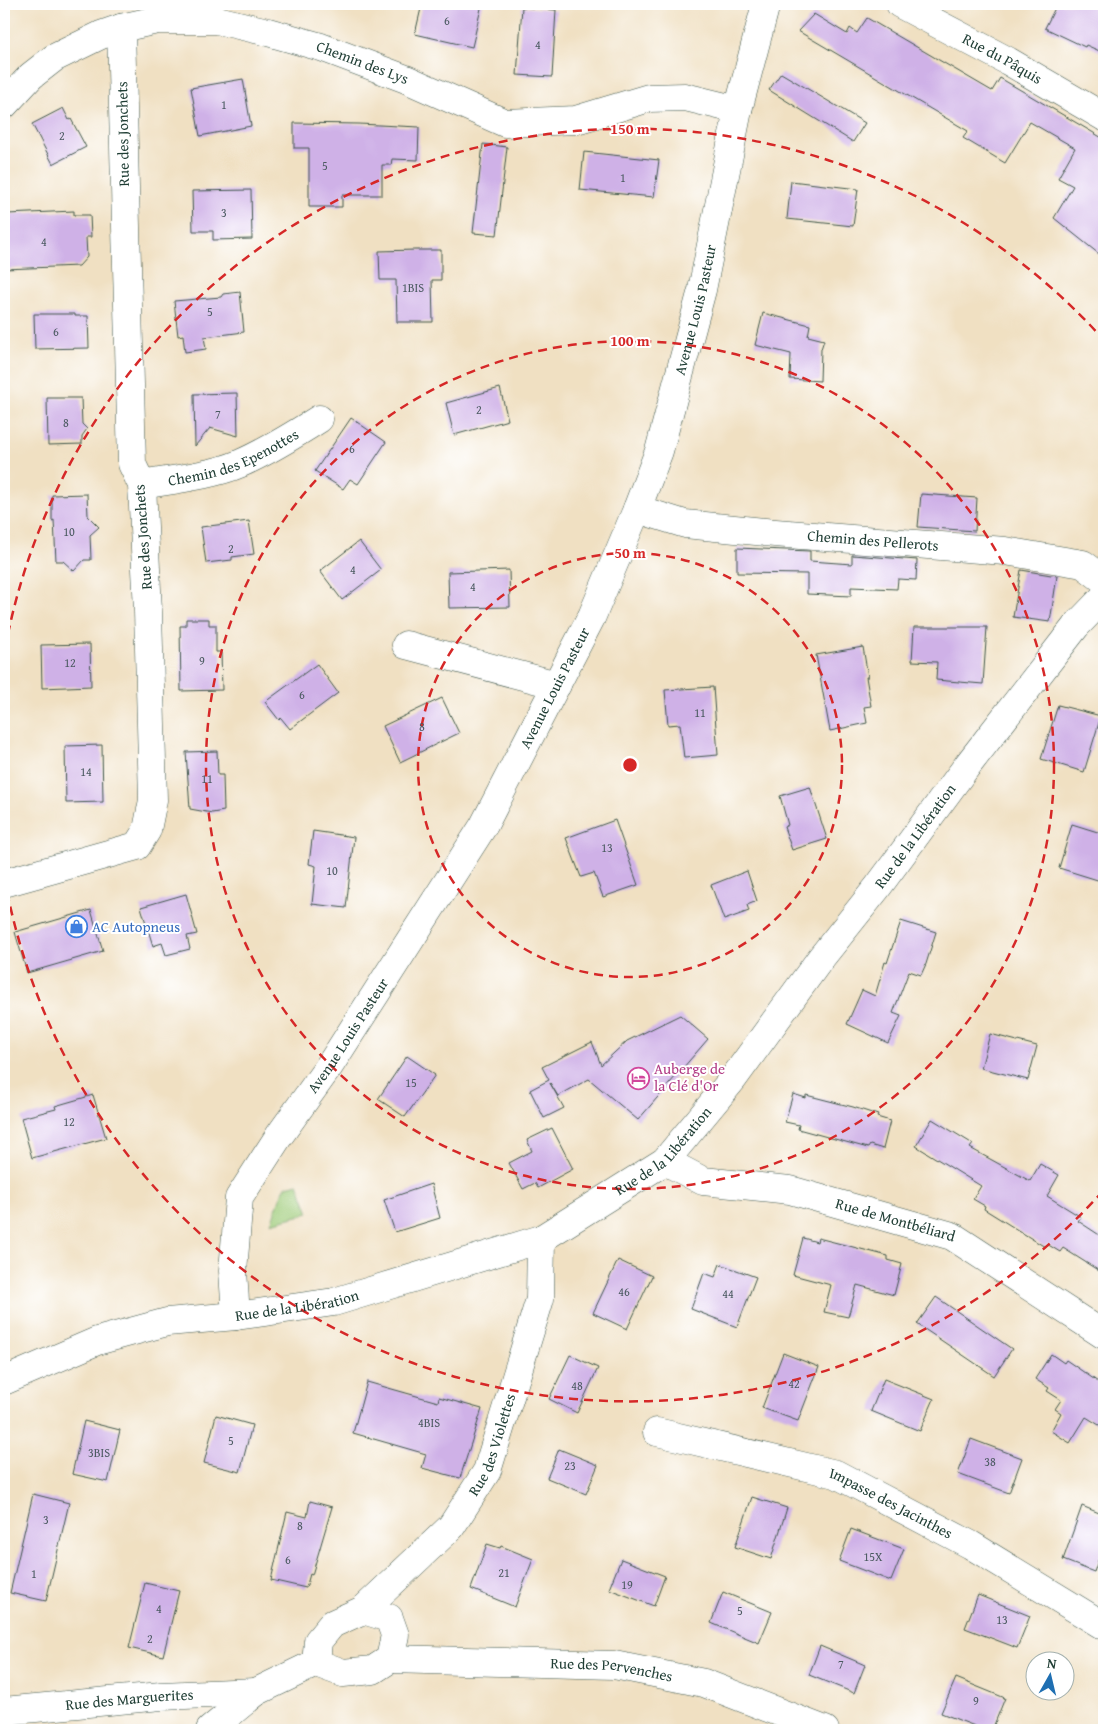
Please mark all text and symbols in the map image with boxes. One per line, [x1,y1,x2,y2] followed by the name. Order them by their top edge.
[444,12,450,29] house number: 6
[959,28,1046,89] street label: Rue du Pâquis
[314,35,412,89] street label: Chemin des Lys
[535,36,541,53] house number: 4
[111,81,134,187] street label: Rue des Jonchets
[221,96,227,113] house number: 1
[610,118,650,139] text: 150 m
[59,127,65,144] house number: 2
[322,157,328,174] house number: 5
[620,169,626,186] house number: 1
[221,204,227,221] house number: 3
[41,233,47,250] house number: 4
[669,243,721,377] street label: Avenue Louis Pasteur
[402,279,424,296] house number: 1BIS
[207,303,213,320] house number: 5
[53,323,59,340] house number: 6
[610,330,650,351] text: 100 m
[476,401,482,418] house number: 2
[215,406,221,423] house number: 7
[63,414,69,431] house number: 8
[166,423,302,491] street label: Chemin des Epenottes
[349,440,355,457] house number: 6
[128,484,157,590] street label: Rue des Jonchets
[63,523,75,540] house number: 10
[807,525,940,556] street label: Chemin des Pellerots
[228,540,234,557] house number: 2
[614,542,646,563] text: 50 m
[350,561,356,578] house number: 4
[470,578,476,595] house number: 4
[514,623,594,752] street label: Avenue Louis Pasteur
[199,652,205,669] house number: 9
[64,654,76,671] house number: 12
[299,686,305,703] house number: 6
[694,704,706,721] house number: 11
[419,718,425,735] house number: 8
[621,756,639,774] centre of rings
[80,763,92,780] house number: 14
[201,770,213,787] house number: 11
[869,779,961,893] street label: Rue de la Libération
[601,839,613,856] house number: 13
[326,862,338,879] house number: 10
[64,915,88,939] shop icon: AC Autopneus
[92,916,180,937] place label: AC Autopneus
[302,974,393,1097] street label: Avenue Louis Pasteur
[654,1058,725,1096] place label: Auberge de la Clé d'Or
[626,1066,650,1090] hotel icon: Auberge de la Clé d'Or
[405,1074,417,1091] house number: 15
[610,1101,716,1200] street label: Rue de la Libération
[63,1113,75,1130] house number: 12
[833,1192,958,1246] street label: Rue de Montbéliard
[618,1283,630,1300] house number: 46
[234,1284,362,1326] street label: Rue de la Libération
[722,1285,734,1302] house number: 44
[788,1375,800,1392] house number: 42
[571,1377,583,1394] house number: 48
[463,1391,520,1500] street label: Rue des Violettes
[418,1414,440,1431] house number: 4BIS
[228,1432,234,1449] house number: 5
[88,1444,110,1461] house number: 3BIS
[984,1453,996,1470] house number: 38
[564,1457,576,1474] house number: 23
[828,1462,957,1544] street label: Impasse des Jacinthes
[43,1511,49,1528] house number: 3
[297,1517,303,1534] house number: 8
[864,1548,883,1565] house number: 15X
[285,1551,291,1568] house number: 6
[498,1564,510,1581] house number: 21
[31,1565,37,1582] house number: 1
[621,1576,633,1593] house number: 19
[156,1600,162,1617] house number: 4
[737,1602,743,1619] house number: 5
[996,1611,1008,1628] house number: 13
[147,1630,153,1647] house number: 2
[550,1652,675,1686] street label: Rue des Pervenches
[1026,1652,1076,1702] north arrow
[1046,1653,1058,1674] text: N
[838,1656,844,1673] house number: 7
[64,1684,194,1715] street label: Rue des Marguerites
[973,1692,979,1709] house number: 9

